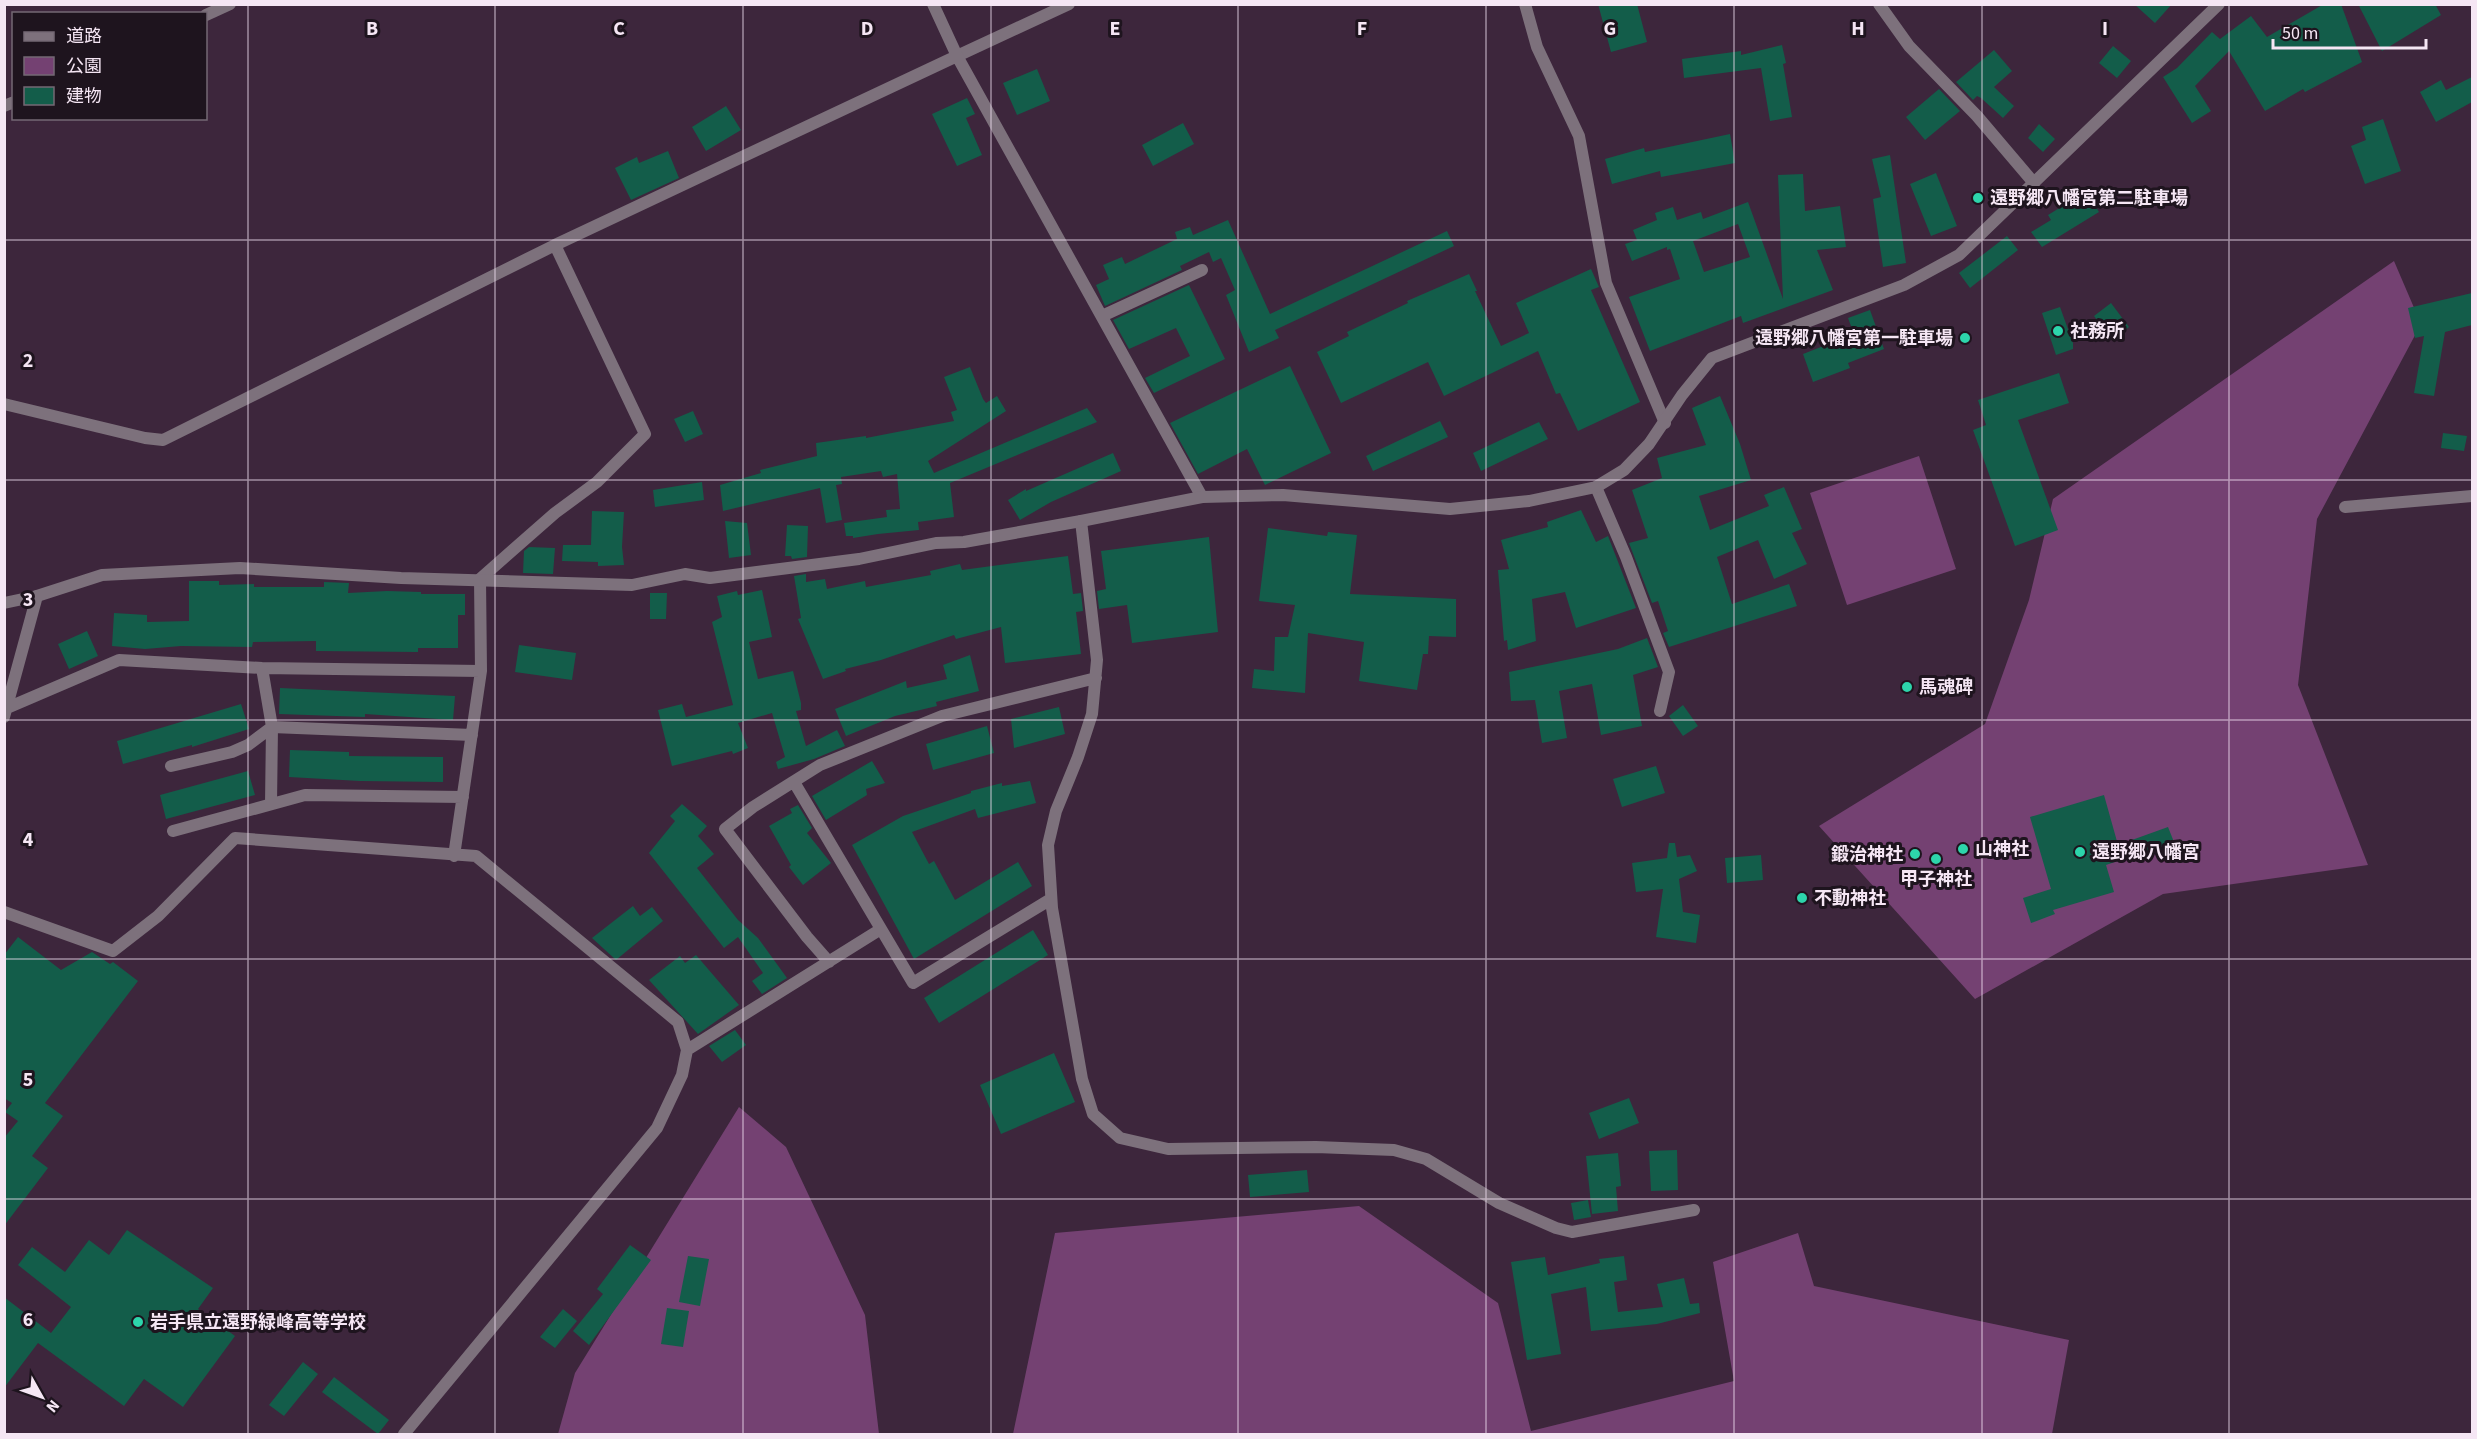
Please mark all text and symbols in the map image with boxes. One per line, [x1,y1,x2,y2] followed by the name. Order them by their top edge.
[12,12,207,120] legend
[2273,12,2426,50] scale bar
[366,15,378,43] text: B
[613,15,625,43] text: C
[861,15,873,43] text: D
[1110,15,1120,43] text: E
[1357,15,1367,43] text: F
[1604,15,1616,43] text: G
[1851,15,1865,43] text: H
[2102,15,2108,43] text: I
[2282,21,2318,46] text: 50 m
[66,24,102,49] text: 道路
[66,54,102,79] text: 公園
[66,84,102,109] text: 建物
[1990,186,2188,211] place label: 遠野郷八幡宮第二駐車場
[1971,191,1985,205] marker: 遠野郷八幡宮第二駐車場
[2070,319,2124,344] place label: 社務所
[2051,324,2065,338] marker: 社務所
[1755,326,1953,351] place label: 遠野郷八幡宮第一駐車場
[1958,331,1972,345] marker: 遠野郷八幡宮第一駐車場
[23,347,33,375] text: 2
[23,586,33,614] text: 3
[1919,675,1973,700] place label: 馬魂碑
[1900,680,1914,694] marker: 馬魂碑
[23,826,34,854] text: 4
[1975,837,2029,862] place label: 山神社
[2092,840,2200,865] place label: 遠野郷八幡宮
[1831,842,1903,867] place label: 鍛治神社
[1956,842,1970,856] marker: 山神社
[2073,845,2087,859] marker: 遠野郷八幡宮
[1908,847,1922,861] marker: 鍛治神社
[1929,852,1943,866] marker: 甲子神社
[1900,867,1972,892] place label: 甲子神社
[1814,886,1886,911] place label: 不動神社
[1795,891,1809,905] marker: 不動神社
[23,1066,33,1094] text: 5
[23,1306,33,1334] text: 6
[150,1310,366,1335] place label: 岩手県立遠野緑峰高等学校
[131,1315,145,1329] marker: 岩手県立遠野緑峰高等学校
[12,1367,72,1427] north arrow
[41,1395,65,1417] text: N

